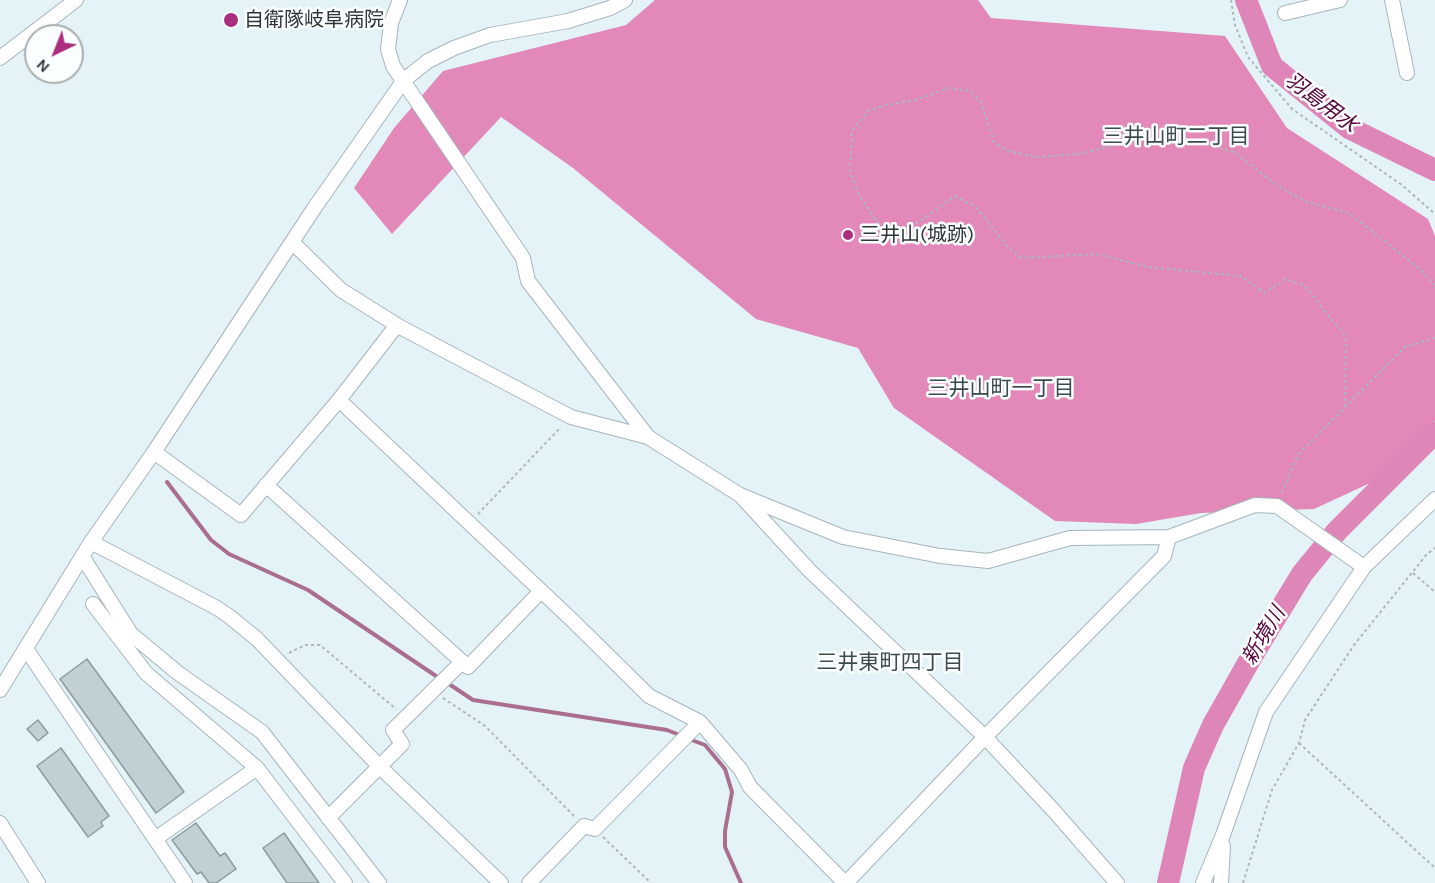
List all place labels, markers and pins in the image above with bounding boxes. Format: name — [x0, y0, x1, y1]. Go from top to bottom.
place label: 自衛隊岐阜病院 — [244, 8, 384, 32]
marker: 自衛隊岐阜病院 — [222, 11, 240, 29]
place label: 三井山(城跡) — [860, 223, 974, 247]
marker: 三井山(城跡) — [841, 228, 855, 242]

